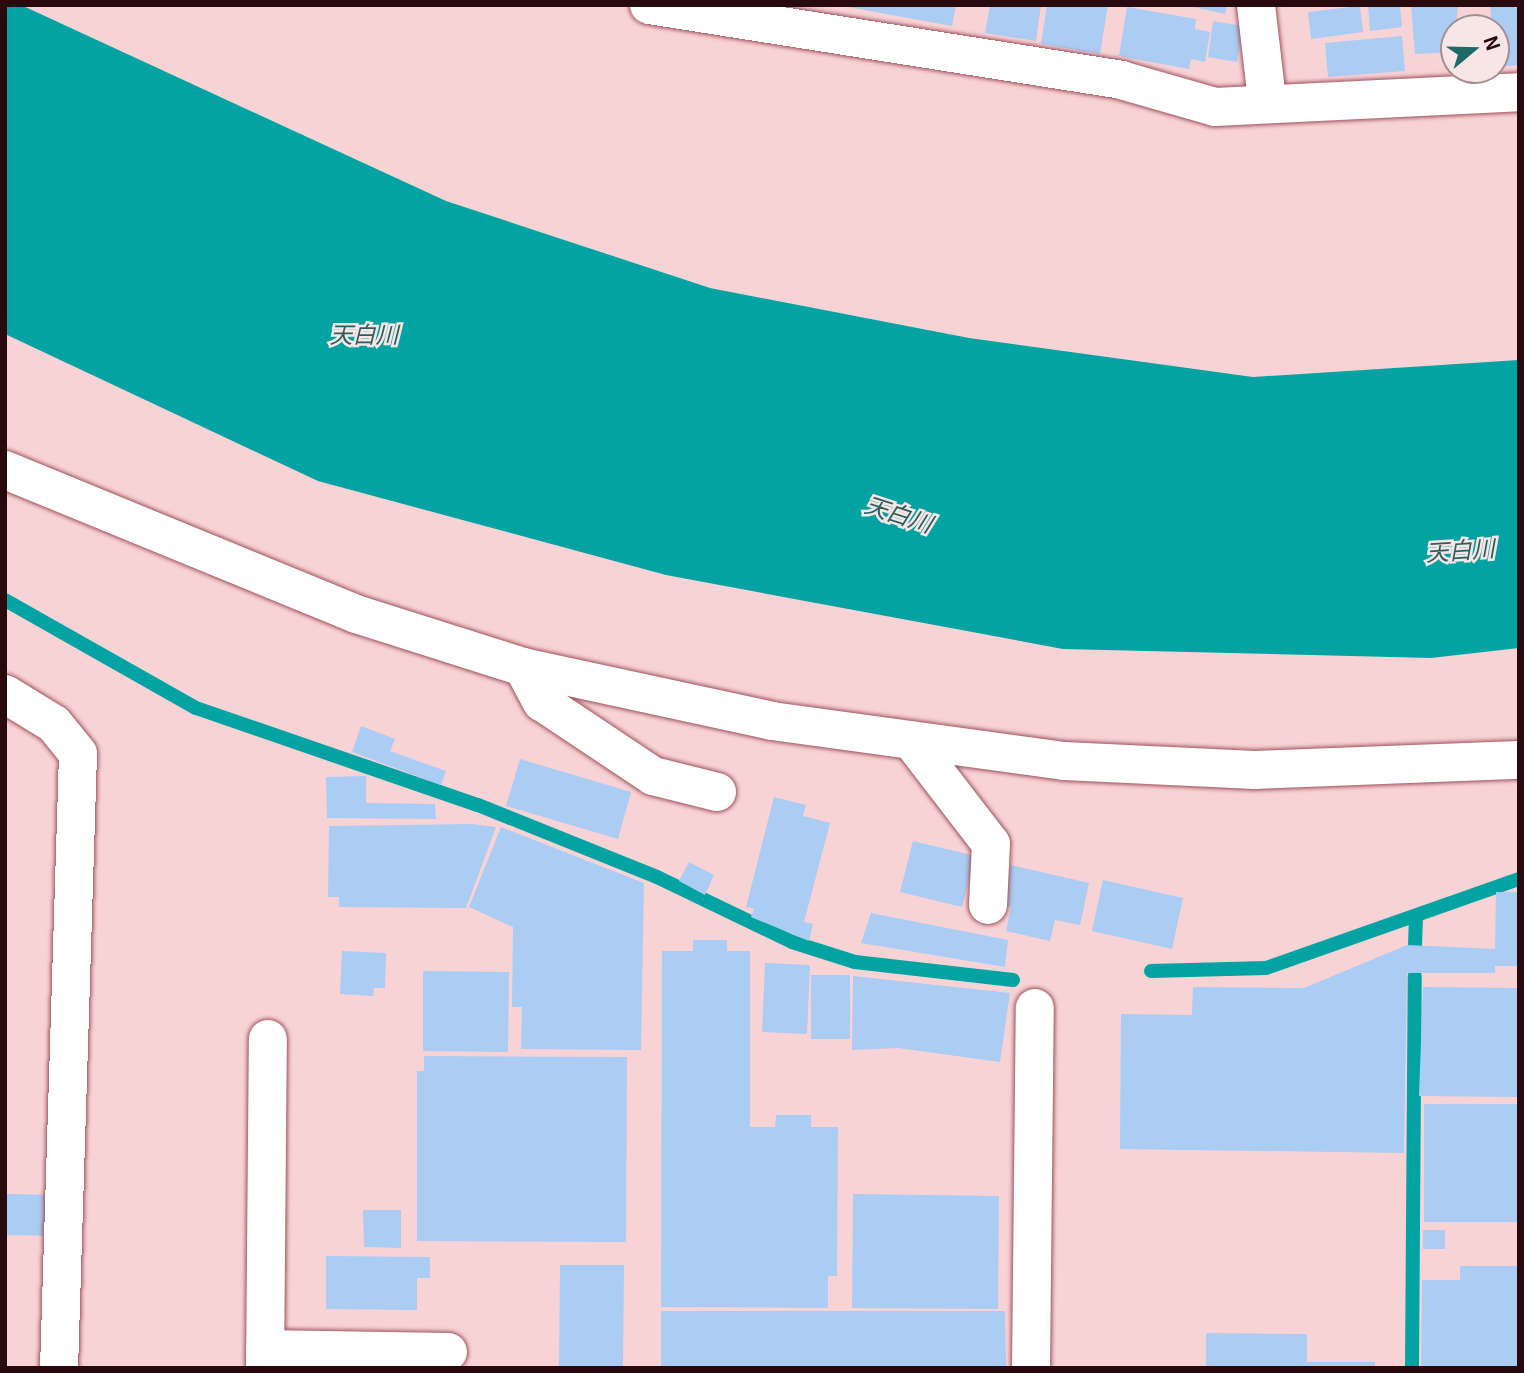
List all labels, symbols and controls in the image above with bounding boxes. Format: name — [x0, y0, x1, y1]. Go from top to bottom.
north arrow — [1440, 14, 1510, 84]
text: N — [1478, 32, 1509, 54]
water label: 天白川 — [330, 319, 398, 347]
water label: 天白川 — [862, 489, 936, 537]
water label: 天白川 — [1425, 533, 1495, 565]

